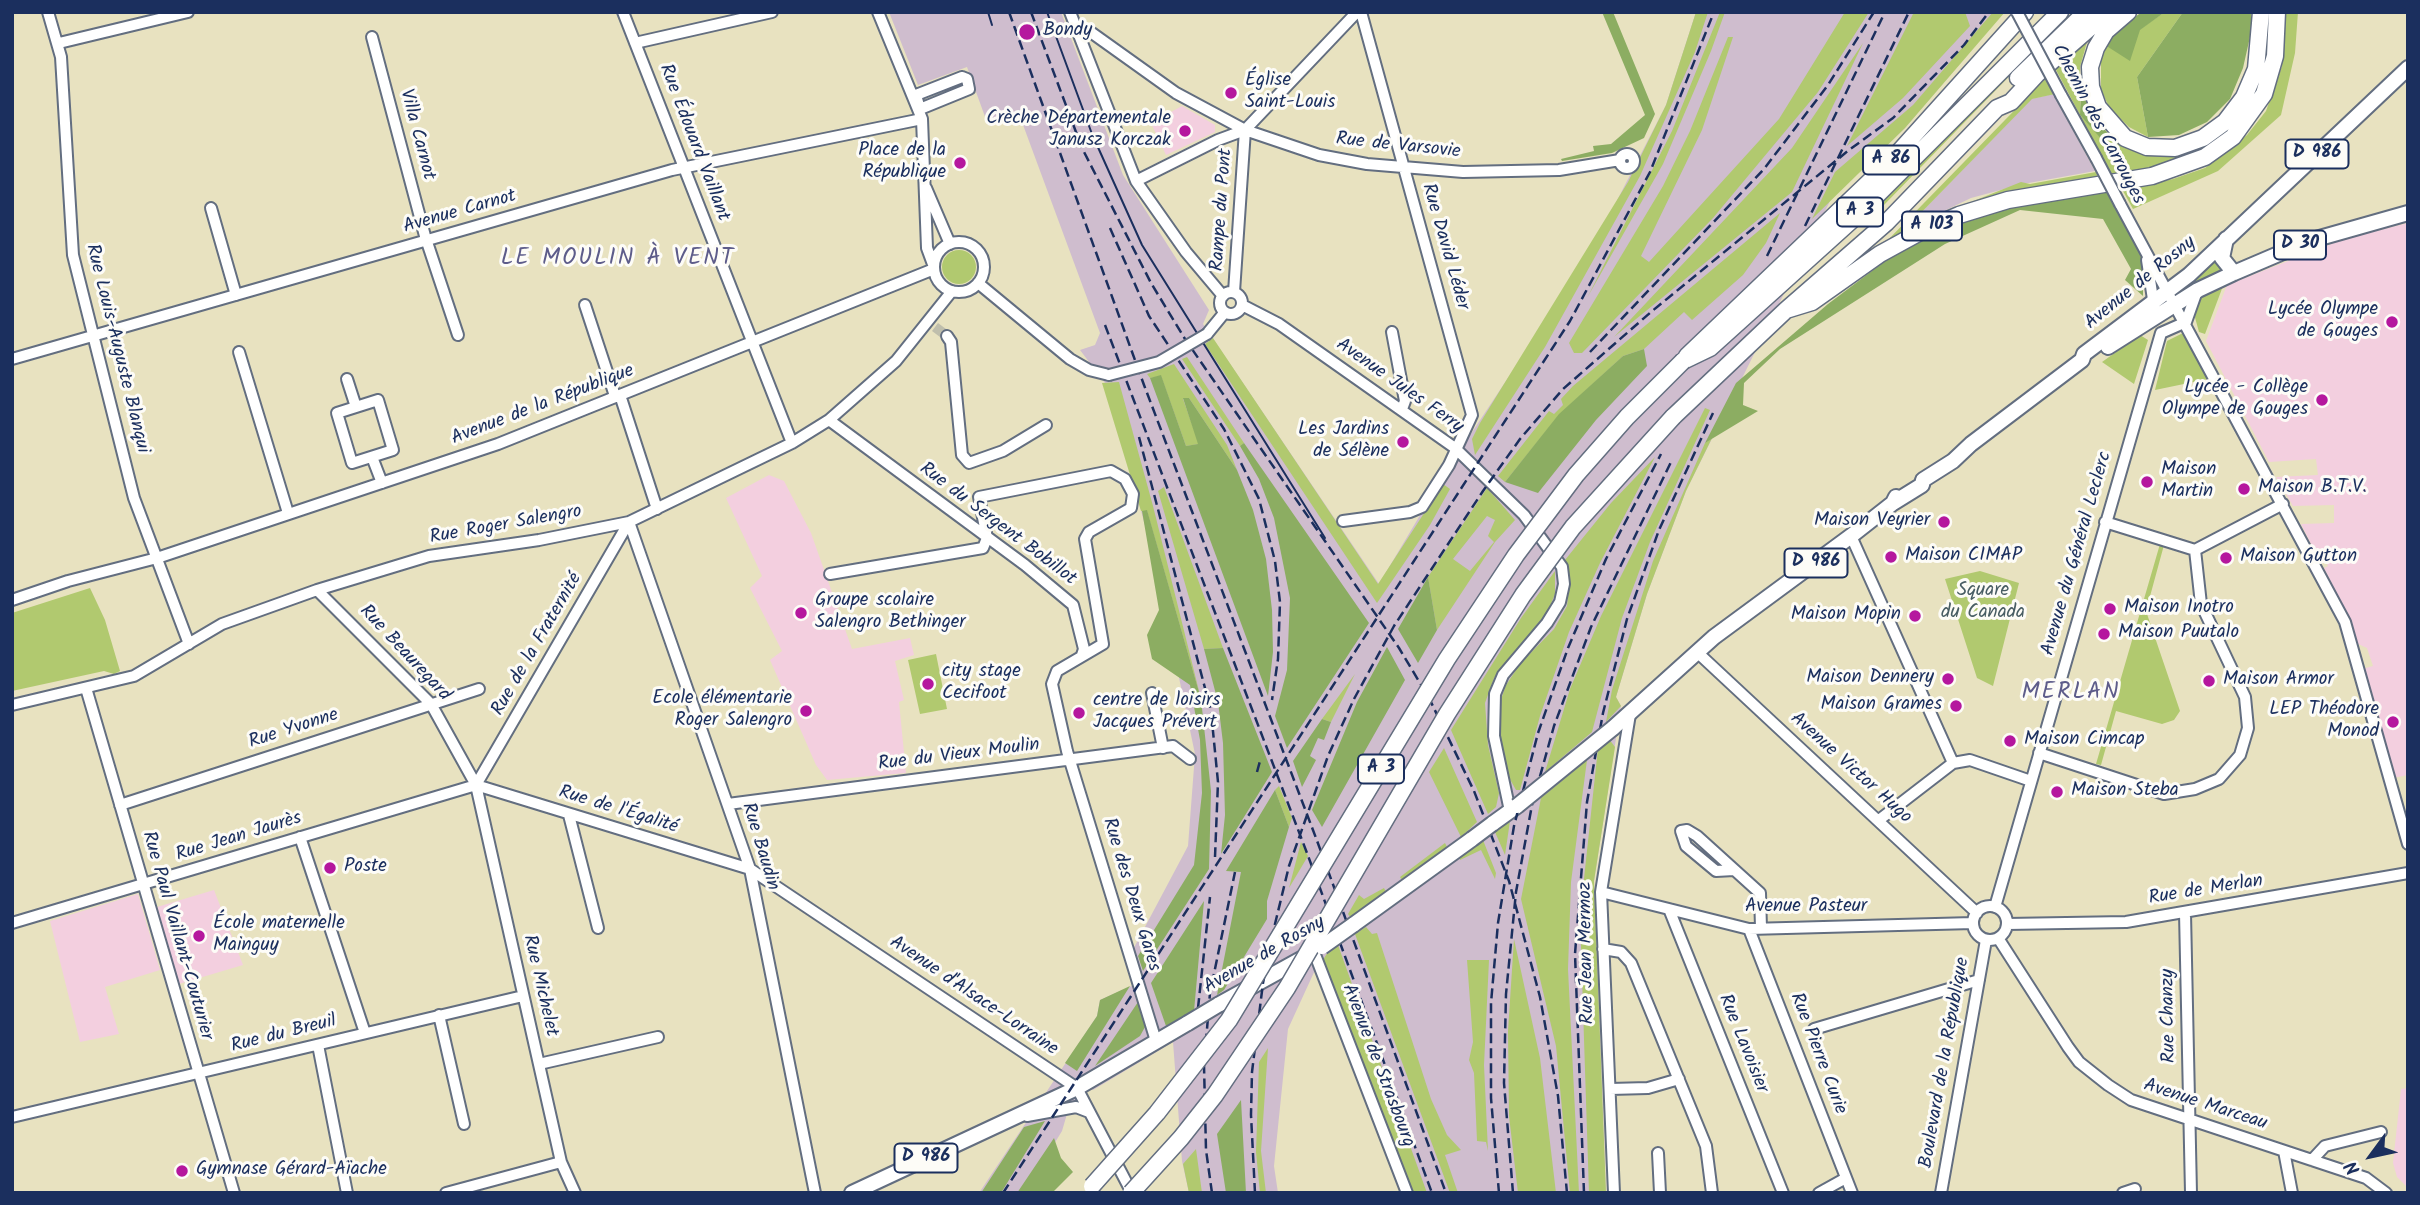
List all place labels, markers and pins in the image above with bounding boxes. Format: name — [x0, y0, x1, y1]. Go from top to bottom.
place label: Bondy — [1043, 21, 1092, 43]
marker: Bondy — [1017, 22, 1037, 42]
place label: Église Saint-Louis — [1245, 71, 1335, 115]
marker: Église Saint-Louis — [1223, 85, 1239, 101]
place label: Crèche Départementale Janusz Korczak — [986, 109, 1171, 153]
marker: Crèche Départementale Janusz Korczak — [1177, 123, 1193, 139]
place label: Place de la République — [858, 141, 946, 185]
marker: Place de la République — [952, 155, 968, 171]
place label: Lycée Olympe de Gouges — [2268, 300, 2378, 344]
marker: Lycée Olympe de Gouges — [2384, 314, 2400, 330]
place label: Lycée - Collège Olympe de Gouges — [2162, 378, 2308, 422]
marker: Lycée - Collège Olympe de Gouges — [2314, 392, 2330, 408]
place label: Les Jardins de Sélène — [1298, 420, 1389, 464]
marker: Les Jardins de Sélène — [1395, 434, 1411, 450]
place label: Maison Martin — [2161, 460, 2216, 504]
marker: Maison Martin — [2139, 474, 2155, 490]
place label: Maison B.T.V. — [2258, 478, 2367, 500]
marker: Maison B.T.V. — [2236, 481, 2252, 497]
place label: Maison Veyrier — [1814, 511, 1930, 533]
marker: Maison Veyrier — [1936, 514, 1952, 530]
place label: Maison CIMAP — [1905, 546, 2022, 568]
place label: Maison Gutton — [2240, 547, 2357, 569]
marker: Maison CIMAP — [1883, 549, 1899, 565]
marker: Maison Gutton — [2218, 550, 2234, 566]
place label: Groupe scolaire Salengro Bethinger — [815, 591, 966, 635]
place label: Maison Inotro — [2124, 598, 2234, 620]
marker: Maison Inotro — [2102, 601, 2118, 617]
marker: Groupe scolaire Salengro Bethinger — [793, 605, 809, 621]
place label: Maison Mopin — [1791, 605, 1901, 627]
marker: Maison Mopin — [1907, 608, 1923, 624]
place label: Maison Puutalo — [2118, 623, 2239, 645]
marker: Maison Puutalo — [2096, 626, 2112, 642]
place label: city stage Cecifoot — [942, 662, 1021, 706]
place label: Maison Dennery — [1806, 668, 1934, 690]
place label: Maison Armor — [2223, 670, 2334, 692]
marker: Maison Dennery — [1940, 671, 1956, 687]
marker: Maison Armor — [2201, 673, 2217, 689]
marker: city stage Cecifoot — [920, 676, 936, 692]
place label: Ecole élémentarie Roger Salengro — [652, 689, 792, 733]
place label: centre de loisirs Jacques Prévert — [1093, 691, 1220, 735]
place label: Maison Grames — [1821, 695, 1942, 717]
marker: Maison Grames — [1948, 698, 1964, 714]
place label: LEP Théodore Monod — [2269, 700, 2379, 744]
marker: Ecole élémentarie Roger Salengro — [798, 703, 814, 719]
marker: centre de loisirs Jacques Prévert — [1071, 705, 1087, 721]
marker: LEP Théodore Monod — [2385, 714, 2401, 730]
place label: Maison Cimcap — [2024, 730, 2144, 752]
marker: Maison Cimcap — [2002, 733, 2018, 749]
place label: Maison Steba — [2071, 781, 2179, 803]
marker: Maison Steba — [2049, 784, 2065, 800]
place label: Poste — [344, 857, 387, 879]
marker: Poste — [322, 860, 338, 876]
place label: École maternelle Mainguy — [213, 914, 345, 958]
marker: École maternelle Mainguy — [191, 928, 207, 944]
place label: Gymnase Gérard-Aïache — [196, 1160, 387, 1182]
marker: Gymnase Gérard-Aïache — [174, 1163, 190, 1179]

